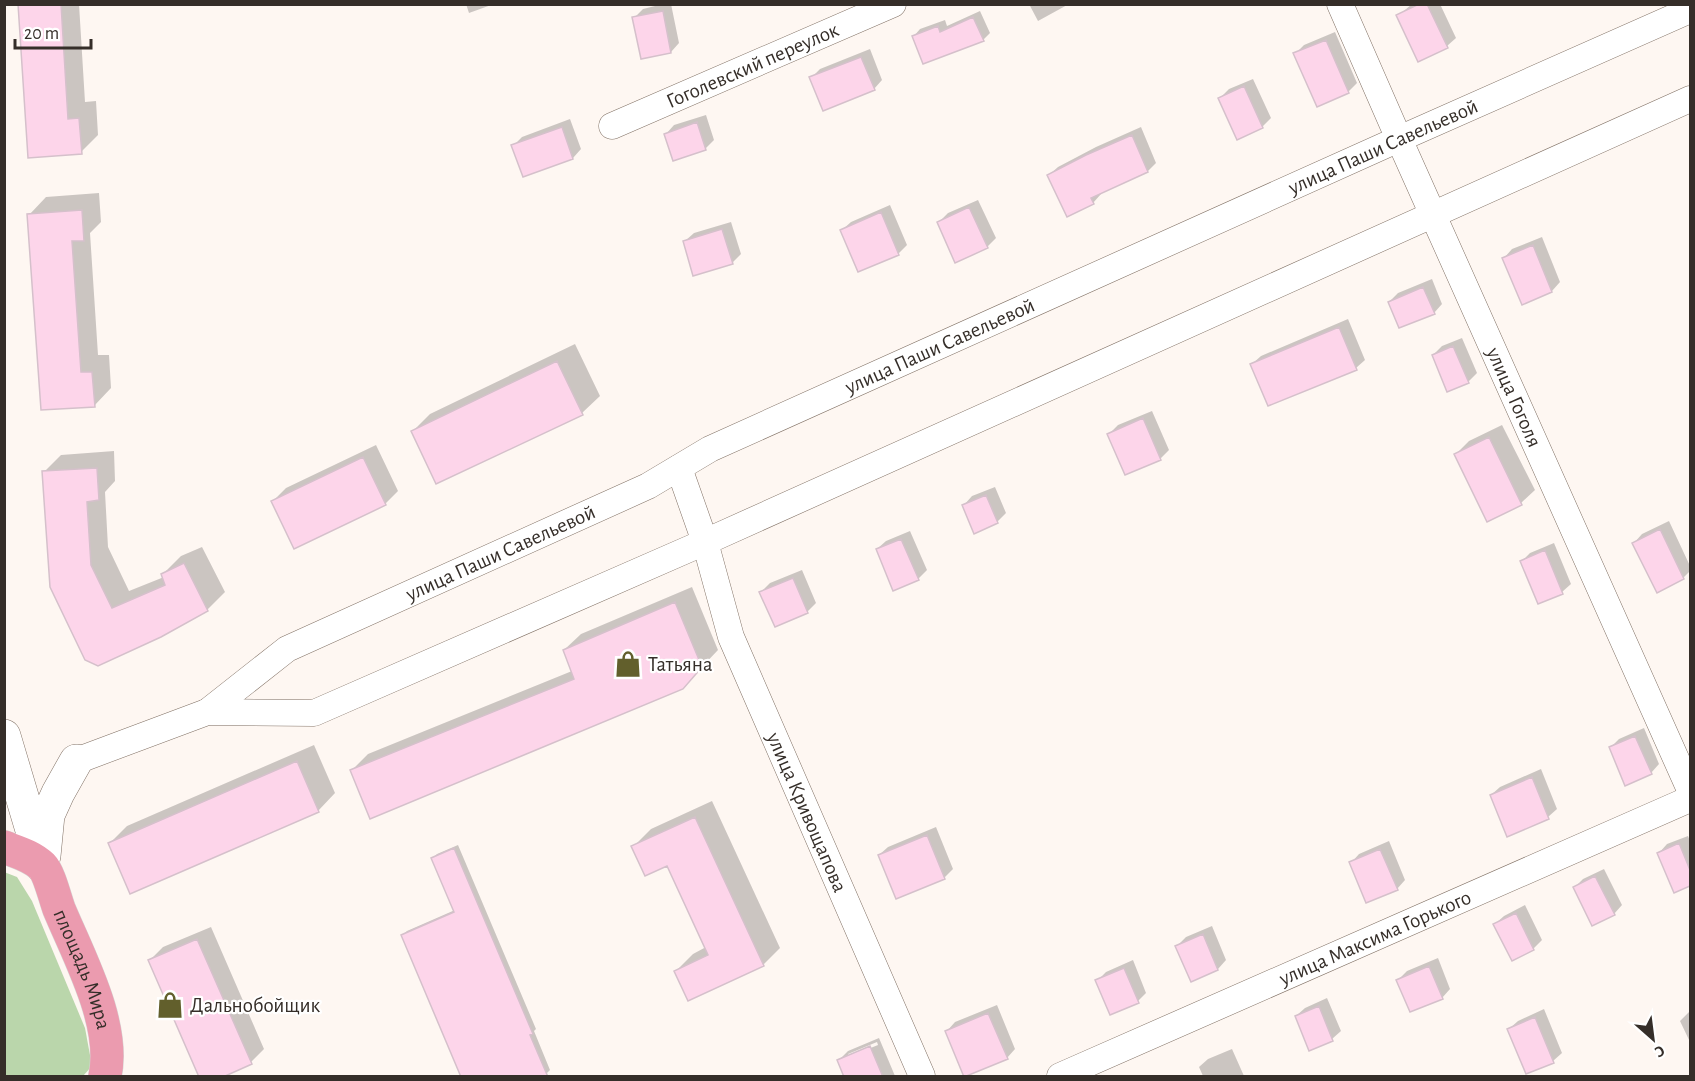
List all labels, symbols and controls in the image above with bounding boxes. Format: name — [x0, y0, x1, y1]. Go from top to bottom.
scale bar — [15, 12, 92, 50]
street label: Гоголевский переулок — [663, 19, 842, 112]
text: 20 m — [24, 25, 59, 43]
street label: улица Паши Савельевой — [1284, 95, 1481, 199]
street label: улица Паши Савельевой — [841, 294, 1038, 398]
street label: улица Гоголя — [1482, 343, 1545, 450]
street label: улица Паши Савельевой — [402, 501, 599, 605]
shop icon: Татьяна — [613, 649, 643, 679]
place label: Татьяна — [648, 654, 713, 675]
street label: улица Кривощапова — [762, 729, 851, 896]
street label: улица Максима Горького — [1275, 887, 1474, 990]
street label: площадь Мира — [49, 906, 114, 1032]
shop icon: Дальнобойщик — [155, 990, 185, 1020]
place label: Дальнобойщик — [190, 995, 320, 1016]
north arrow — [1623, 1009, 1683, 1069]
text: С — [1652, 1042, 1667, 1061]

